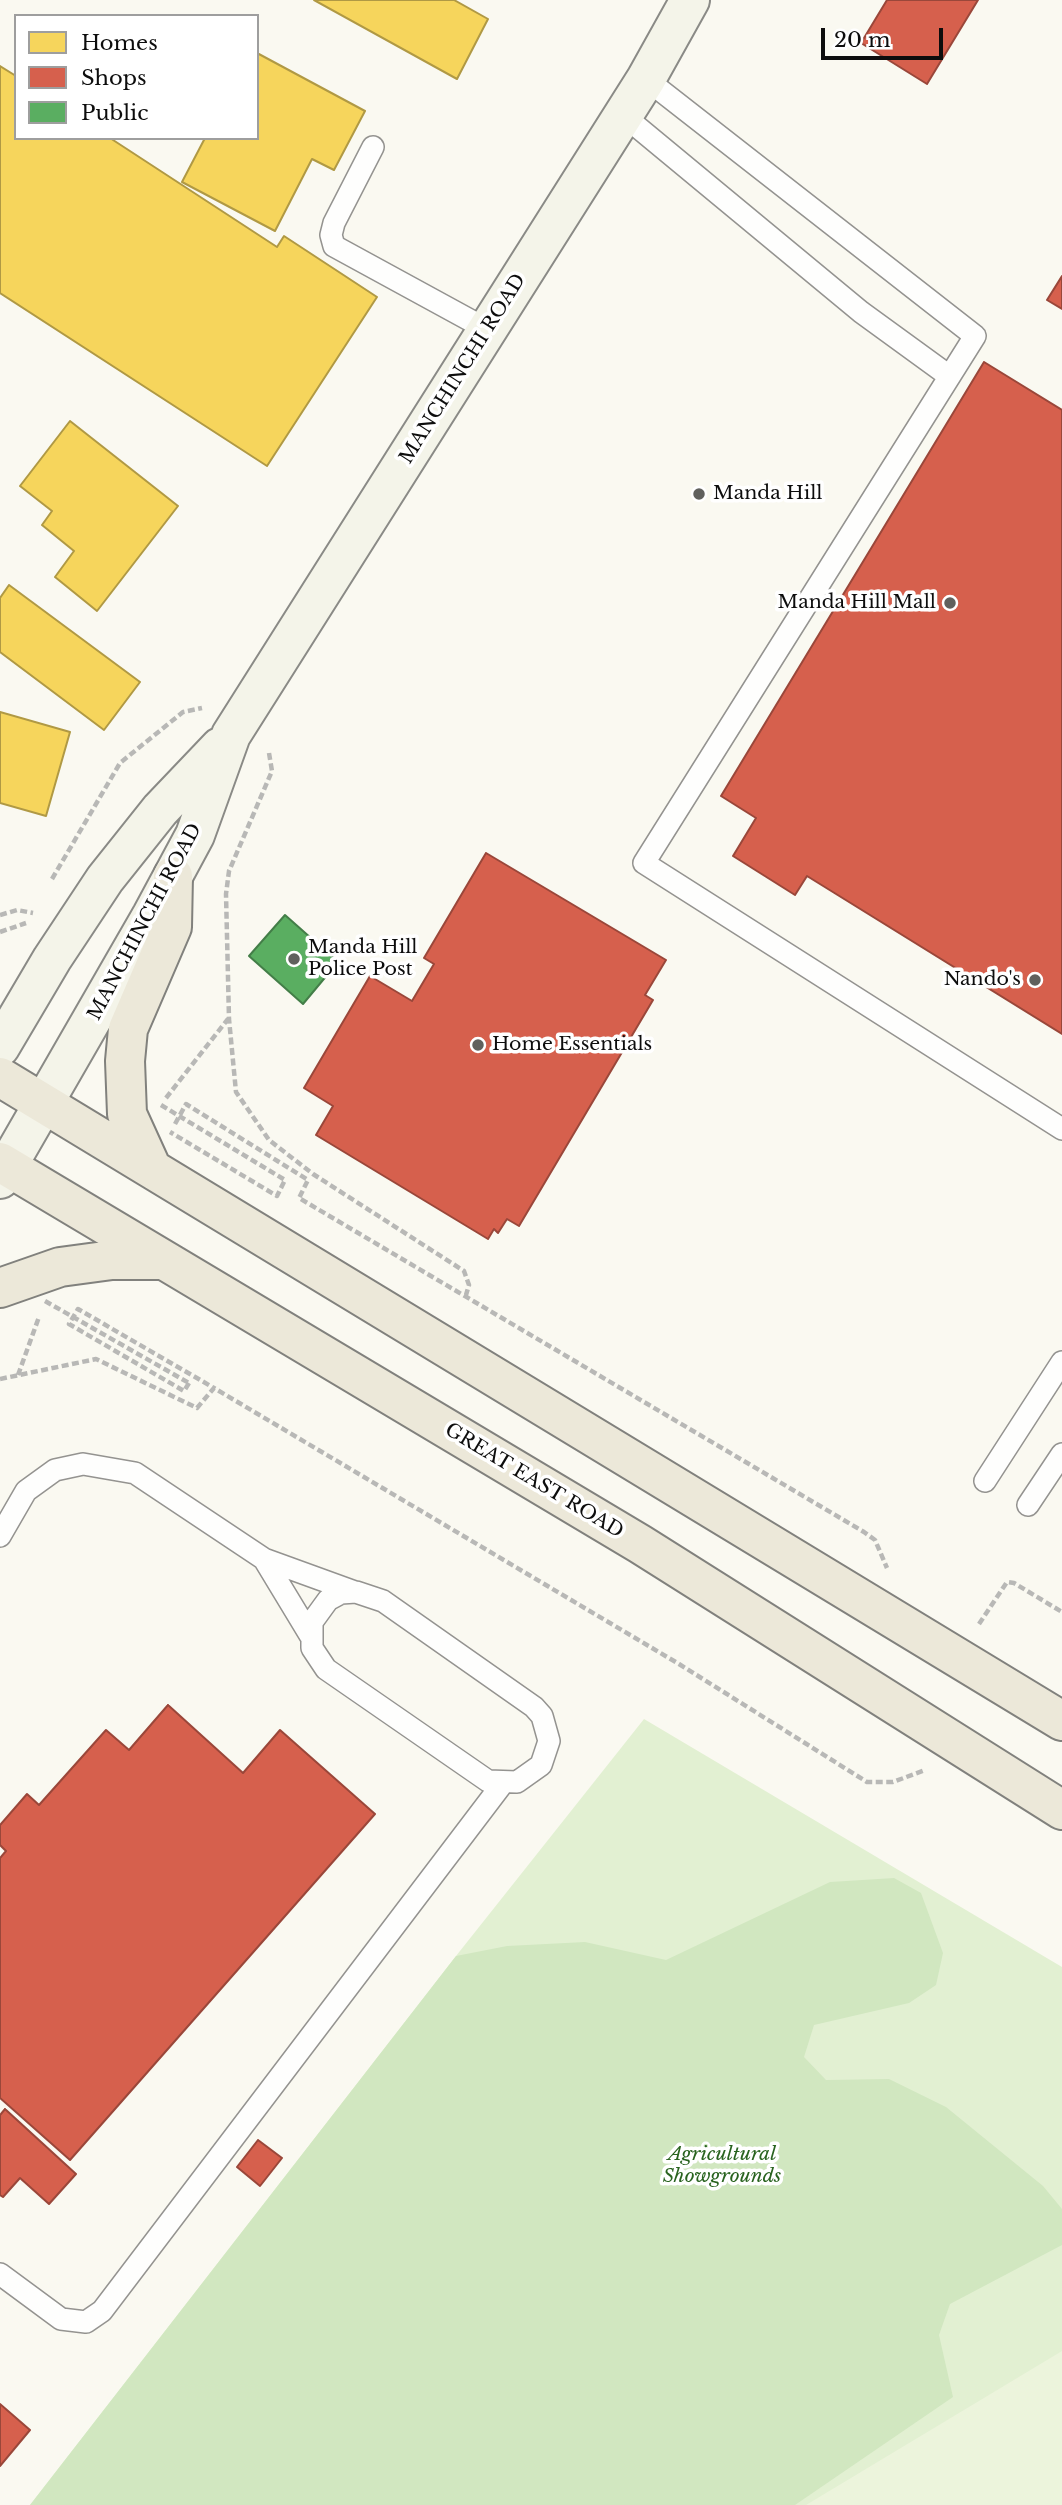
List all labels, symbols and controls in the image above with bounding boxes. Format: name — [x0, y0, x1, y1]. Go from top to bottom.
legend — [14, 14, 259, 140]
scale bar — [824, 14, 946, 58]
text: 20 m — [834, 27, 891, 53]
text: Homes — [81, 30, 158, 56]
text: Shops — [81, 65, 147, 91]
text: Public — [81, 100, 148, 126]
street label: MANCHINCHI ROAD — [395, 270, 531, 468]
place label: Manda Hill — [713, 483, 823, 505]
marker: Manda Hill — [691, 486, 707, 502]
place label: Manda Hill Mall — [777, 592, 936, 614]
marker: Manda Hill Mall — [942, 595, 958, 611]
street label: MANCHINCHI ROAD — [83, 820, 207, 1024]
place label: Manda Hill Police Post — [308, 937, 418, 981]
marker: Manda Hill Police Post — [286, 951, 302, 967]
place label: Nando's — [944, 969, 1021, 991]
marker: Nando's — [1027, 972, 1043, 988]
place label: Home Essentials — [492, 1034, 652, 1056]
marker: Home Essentials — [470, 1037, 486, 1053]
street label: GREAT EAST ROAD — [441, 1419, 627, 1543]
park label: Agricultural Showgrounds — [663, 2144, 781, 2188]

